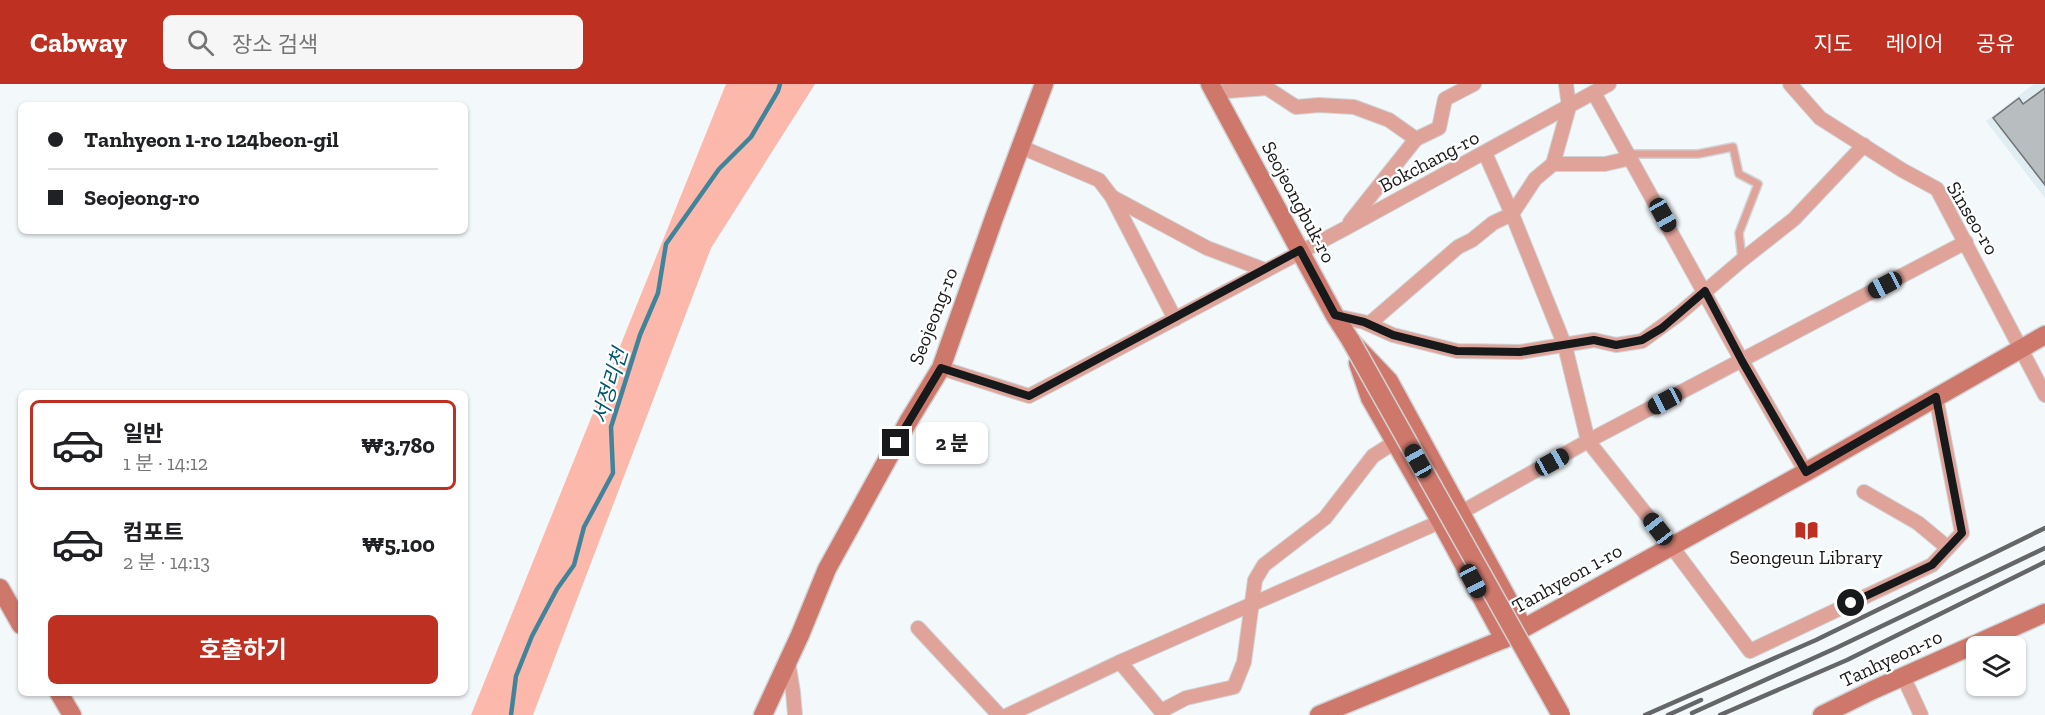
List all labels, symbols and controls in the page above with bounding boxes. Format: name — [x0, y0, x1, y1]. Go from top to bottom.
search box — [163, 15, 583, 69]
text: Cabway — [30, 26, 127, 59]
icon: search — [184, 26, 217, 59]
text: 장소 검색 — [232, 31, 318, 58]
text: 지도 — [1814, 31, 1852, 56]
text: 레이어 — [1885, 31, 1943, 56]
text: 공유 — [1976, 31, 2015, 56]
street label: Bokchang-ro — [1375, 125, 1483, 197]
text: Tanhyeon 1-ro 124beon-gil — [84, 126, 339, 153]
street label: Seojeongbuk-ro — [1257, 137, 1341, 267]
street label: Sinseo-ro — [1942, 177, 2004, 259]
text: Seojeong-ro — [84, 184, 200, 211]
car — [1646, 195, 1680, 235]
street label: Seojeong-ro — [903, 264, 963, 368]
car — [1865, 269, 1905, 301]
water label: 서정리천 — [586, 343, 634, 426]
car — [1645, 385, 1685, 417]
icon: car — [51, 418, 105, 472]
text: 일반 — [123, 420, 163, 447]
callout: 2 분 — [917, 422, 989, 464]
route end — [882, 429, 909, 456]
text: 2 분 — [936, 431, 968, 455]
text: ₩3,780 — [361, 432, 435, 459]
car — [1401, 441, 1435, 481]
car — [1532, 445, 1572, 479]
text: 1 분 · 14:12 — [123, 451, 208, 475]
car — [1640, 509, 1676, 549]
icon: car — [51, 517, 105, 571]
library icon: Seongeun Library — [1793, 517, 1819, 543]
text: 컴포트 — [123, 519, 184, 546]
text: ₩5,100 — [362, 531, 435, 558]
street label: Tanhyeon 1-ro — [1508, 538, 1626, 618]
place label: Seongeun Library — [1729, 545, 1883, 569]
text: 2 분 · 14:13 — [123, 550, 210, 574]
car — [1457, 561, 1489, 601]
route start — [1837, 589, 1864, 616]
button: 호출하기 — [48, 615, 438, 684]
street label: Tanhyeon-ro — [1836, 624, 1946, 692]
map controls — [1966, 636, 2026, 696]
button: layers — [1966, 636, 2026, 696]

